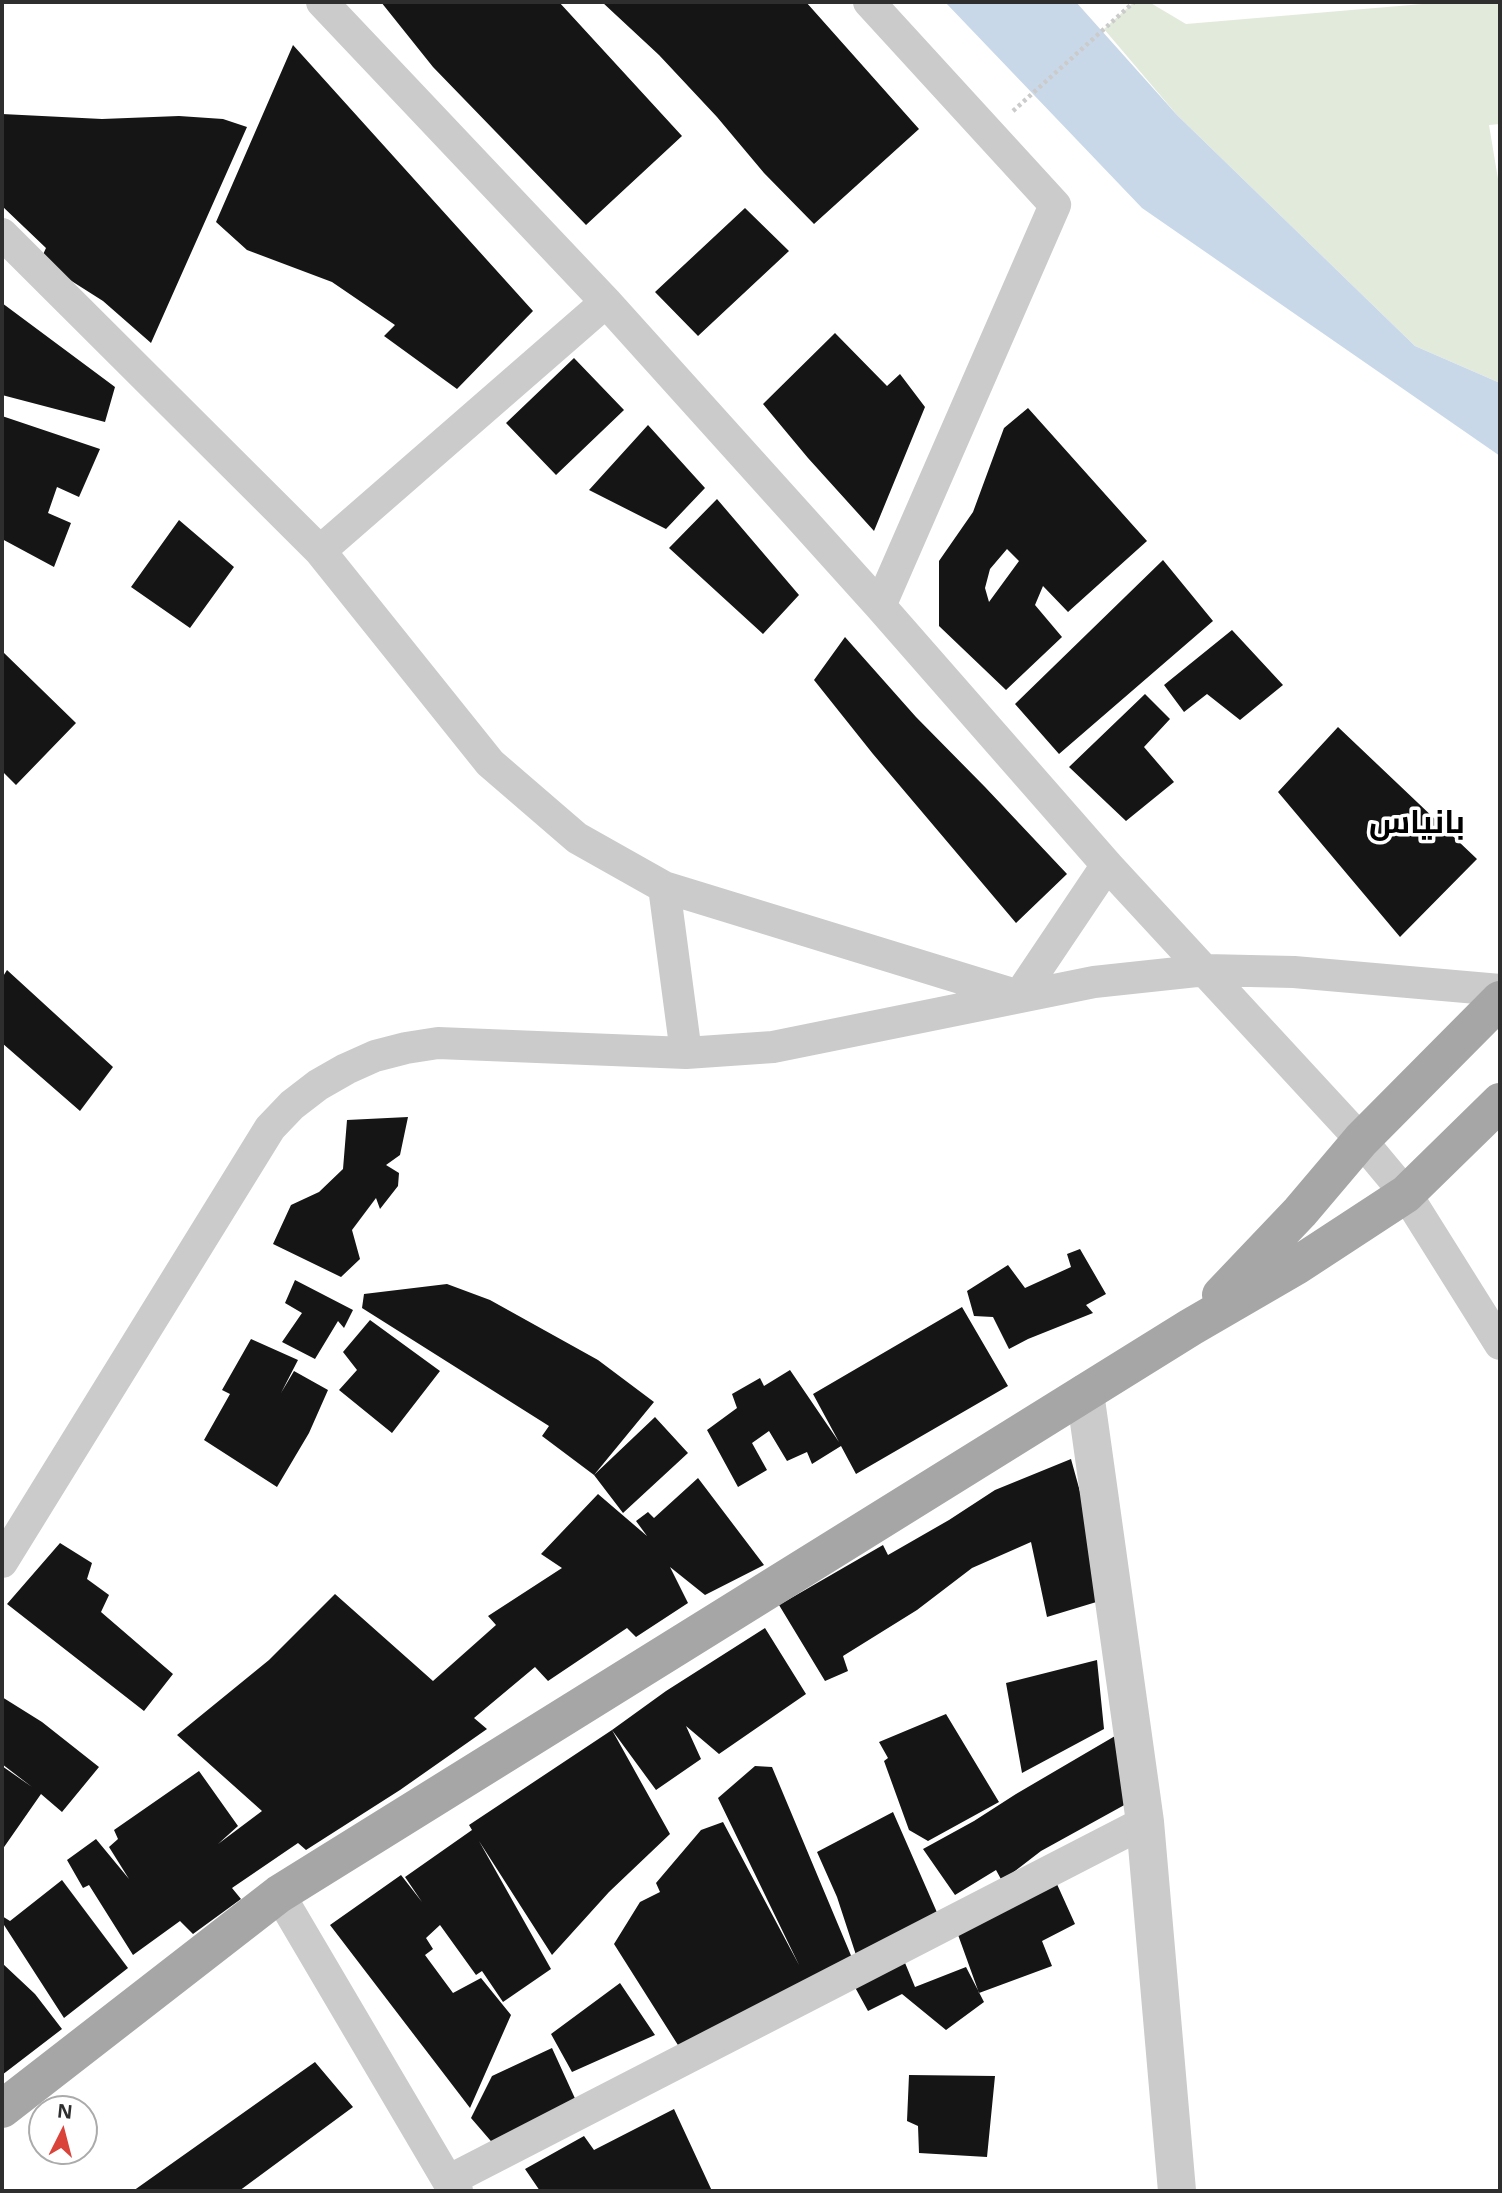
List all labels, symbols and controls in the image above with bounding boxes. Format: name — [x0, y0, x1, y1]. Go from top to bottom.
district label: بانياس — [1369, 805, 1465, 843]
north arrow — [28, 2095, 98, 2165]
text: N — [56, 2097, 74, 2125]

